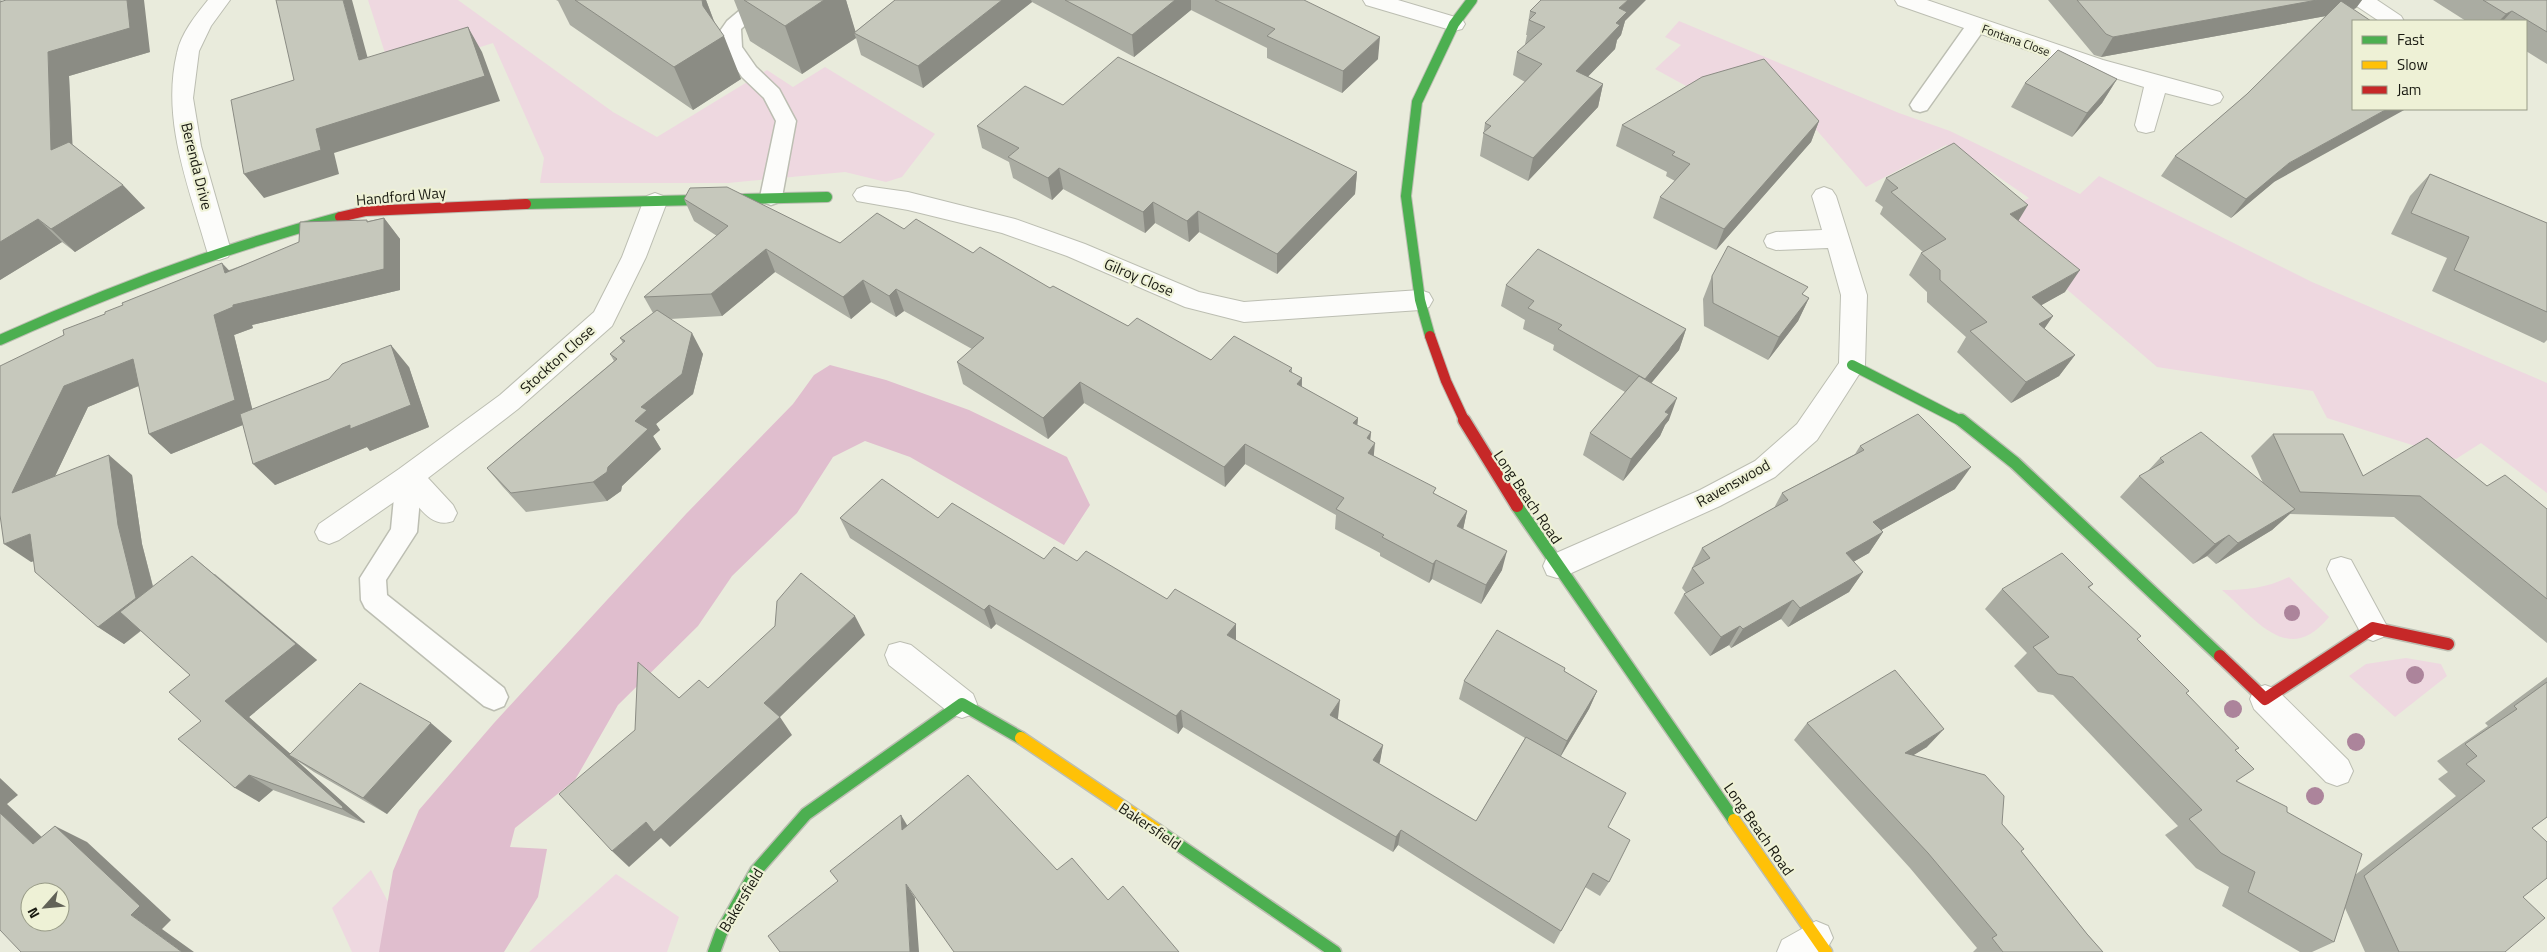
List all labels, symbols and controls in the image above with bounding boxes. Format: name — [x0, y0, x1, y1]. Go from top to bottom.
street label: Fontana Close — [1979, 19, 2053, 61]
legend — [2352, 20, 2527, 110]
text: Fast — [2397, 28, 2425, 51]
text: Slow — [2397, 53, 2428, 76]
text: Jam — [2397, 78, 2421, 101]
street label: Berenda Drive — [175, 120, 219, 212]
street label: Handford Way — [355, 181, 447, 211]
street label: Gilroy Close — [1101, 252, 1177, 302]
street label: Stockton Close — [515, 319, 599, 399]
street label: Long Beach Road — [1488, 445, 1568, 549]
street label: Ravenswood — [1692, 453, 1774, 513]
street label: Long Beach Road — [1718, 778, 1800, 880]
street label: Bakersfield — [1114, 797, 1186, 855]
street label: Bakersfield — [713, 864, 769, 936]
north arrow — [20, 882, 70, 932]
text: N — [21, 904, 45, 922]

